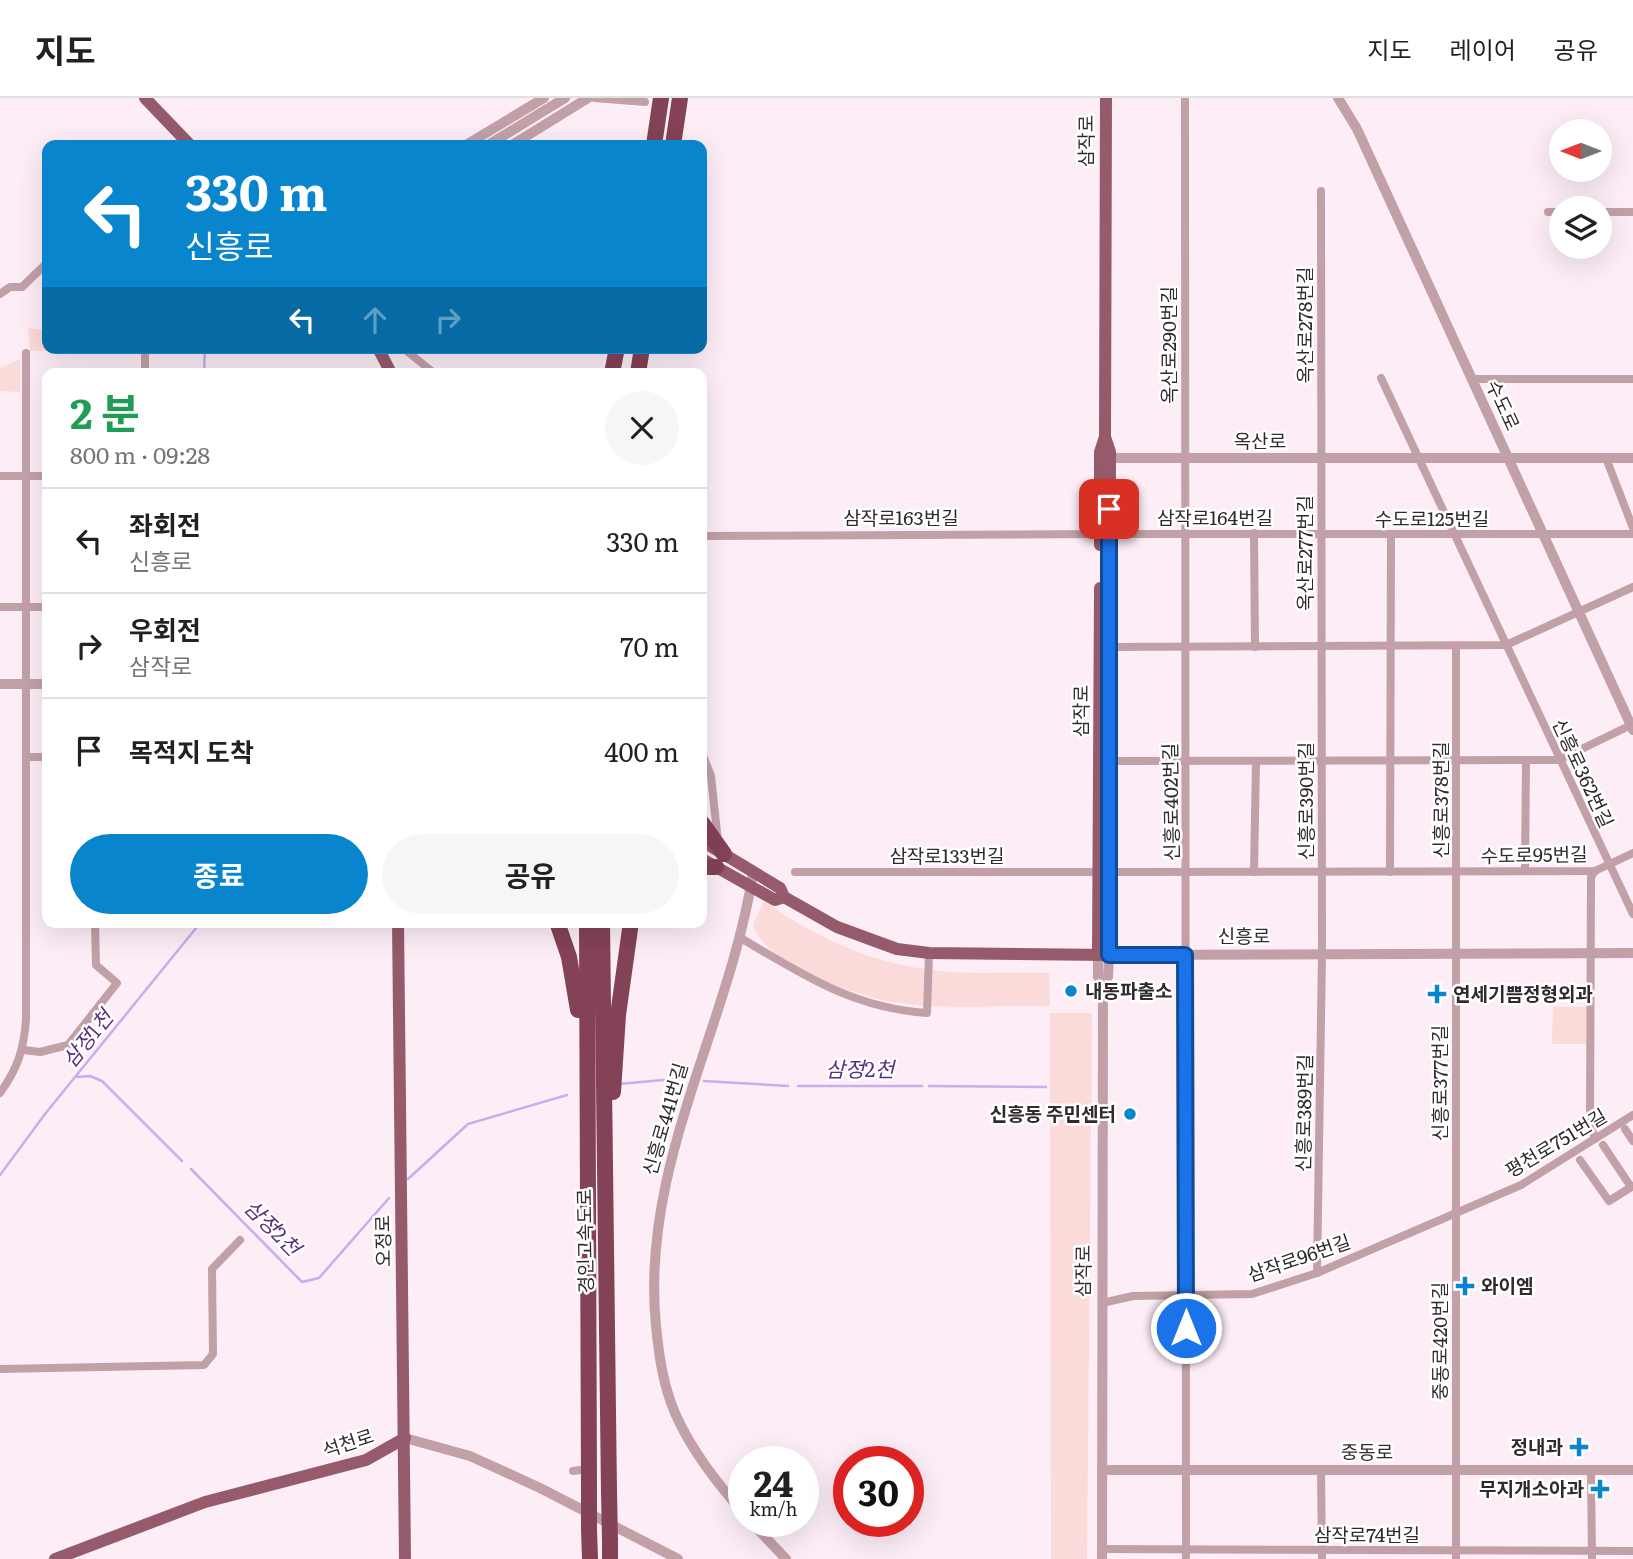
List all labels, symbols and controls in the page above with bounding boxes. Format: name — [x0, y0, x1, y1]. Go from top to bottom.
text: 지도 — [35, 24, 96, 73]
text: 지도 — [1367, 31, 1412, 66]
text: 레이어 — [1450, 31, 1516, 66]
text: 공유 — [1554, 31, 1598, 66]
street label: 삼작로 — [1071, 115, 1099, 167]
north arrow — [1549, 119, 1612, 182]
map controls — [1549, 119, 1612, 259]
text: 330 m — [185, 153, 328, 226]
icon: left — [70, 168, 161, 259]
button: layers — [1549, 196, 1612, 259]
text: 신흥로 — [185, 220, 273, 268]
street label: 옥산로278번길 — [1290, 267, 1318, 383]
street label: 옥산로290번길 — [1154, 286, 1182, 404]
icon: left — [283, 301, 321, 339]
icon: ahead — [356, 301, 394, 339]
icon: right — [429, 301, 467, 339]
street label: 수도로 — [1480, 375, 1528, 434]
text: 2 분 — [70, 380, 140, 442]
button: close — [605, 391, 679, 465]
street label: 옥산로 — [1234, 426, 1286, 454]
text: 800 m · 09:28 — [70, 437, 210, 471]
pin — [1079, 479, 1139, 539]
icon: arrive — [1090, 490, 1128, 528]
street label: 옥산로277번길 — [1290, 495, 1318, 611]
street label: 삼작로163번길 — [843, 503, 959, 531]
street label: 삼작로164번길 — [1157, 503, 1273, 531]
text: 좌회전 — [129, 504, 201, 543]
street label: 수도로125번길 — [1375, 504, 1489, 532]
text: 330 m — [606, 521, 679, 560]
icon: left — [70, 522, 108, 560]
text: 신흥로 — [129, 543, 192, 577]
text: 우회전 — [129, 609, 201, 648]
text: 70 m — [620, 626, 679, 665]
icon: right — [70, 627, 108, 665]
text: 삼작로 — [129, 648, 192, 682]
street label: 삼작로 — [1066, 685, 1094, 737]
street label: 신흥로362번길 — [1546, 713, 1621, 832]
text: 목적지 도착 — [129, 731, 254, 770]
text: 400 m — [604, 731, 679, 770]
icon: arrive — [70, 732, 108, 770]
street label: 신흥로378번길 — [1426, 741, 1454, 859]
street label: 신흥로390번길 — [1291, 742, 1319, 860]
street label: 신흥로402번길 — [1155, 743, 1185, 861]
button: 종료 — [70, 834, 368, 914]
button: 공유 — [382, 834, 679, 914]
street label: 수도로95번길 — [1480, 839, 1588, 869]
street label: 삼작로133번길 — [889, 841, 1005, 869]
street label: 신흥로 — [1218, 921, 1270, 949]
place label: 내동파출소 — [1085, 976, 1172, 1004]
place label: 연세기쁨정형외과 — [1453, 979, 1593, 1007]
marker: 내동파출소 — [1063, 983, 1079, 999]
marker: 연세기쁨정형외과 — [1427, 984, 1447, 1004]
water label: 삼정1천 — [53, 1000, 121, 1073]
street label: 신흥로377번길 — [1425, 1025, 1453, 1141]
water label: 삼정2천 — [826, 1052, 897, 1083]
street label: 신흥로389번길 — [1288, 1054, 1318, 1172]
street label: 신흥로441번길 — [635, 1059, 693, 1178]
place label: 신흥동 주민센터 — [990, 1099, 1116, 1127]
street label: 평천로751번길 — [1499, 1101, 1612, 1183]
marker: 신흥동 주민센터 — [1122, 1106, 1138, 1122]
street label: 경인고속도로 — [569, 1188, 599, 1294]
water label: 삼정2천 — [238, 1191, 311, 1263]
street label: 오정로 — [368, 1215, 396, 1267]
street label: 삼작로96번길 — [1243, 1226, 1354, 1288]
street label: 삼작로 — [1068, 1245, 1096, 1297]
place label: 와이엠 — [1481, 1271, 1533, 1299]
marker: 와이엠 — [1455, 1276, 1475, 1296]
street label: 중동로420번길 — [1425, 1282, 1453, 1400]
position arrow — [1149, 1291, 1223, 1365]
street label: 석천로 — [318, 1421, 377, 1463]
place label: 정내과 — [1511, 1432, 1564, 1460]
street label: 중동로 — [1341, 1437, 1393, 1465]
marker: 정내과 — [1569, 1437, 1589, 1457]
speed limit sign: 30 — [833, 1446, 924, 1537]
text: 24 — [754, 1456, 793, 1508]
place label: 무지개소아과 — [1479, 1474, 1585, 1502]
marker: 무지개소아과 — [1590, 1479, 1610, 1499]
text: km/h — [750, 1495, 797, 1522]
street label: 삼작로74번길 — [1314, 1520, 1420, 1548]

